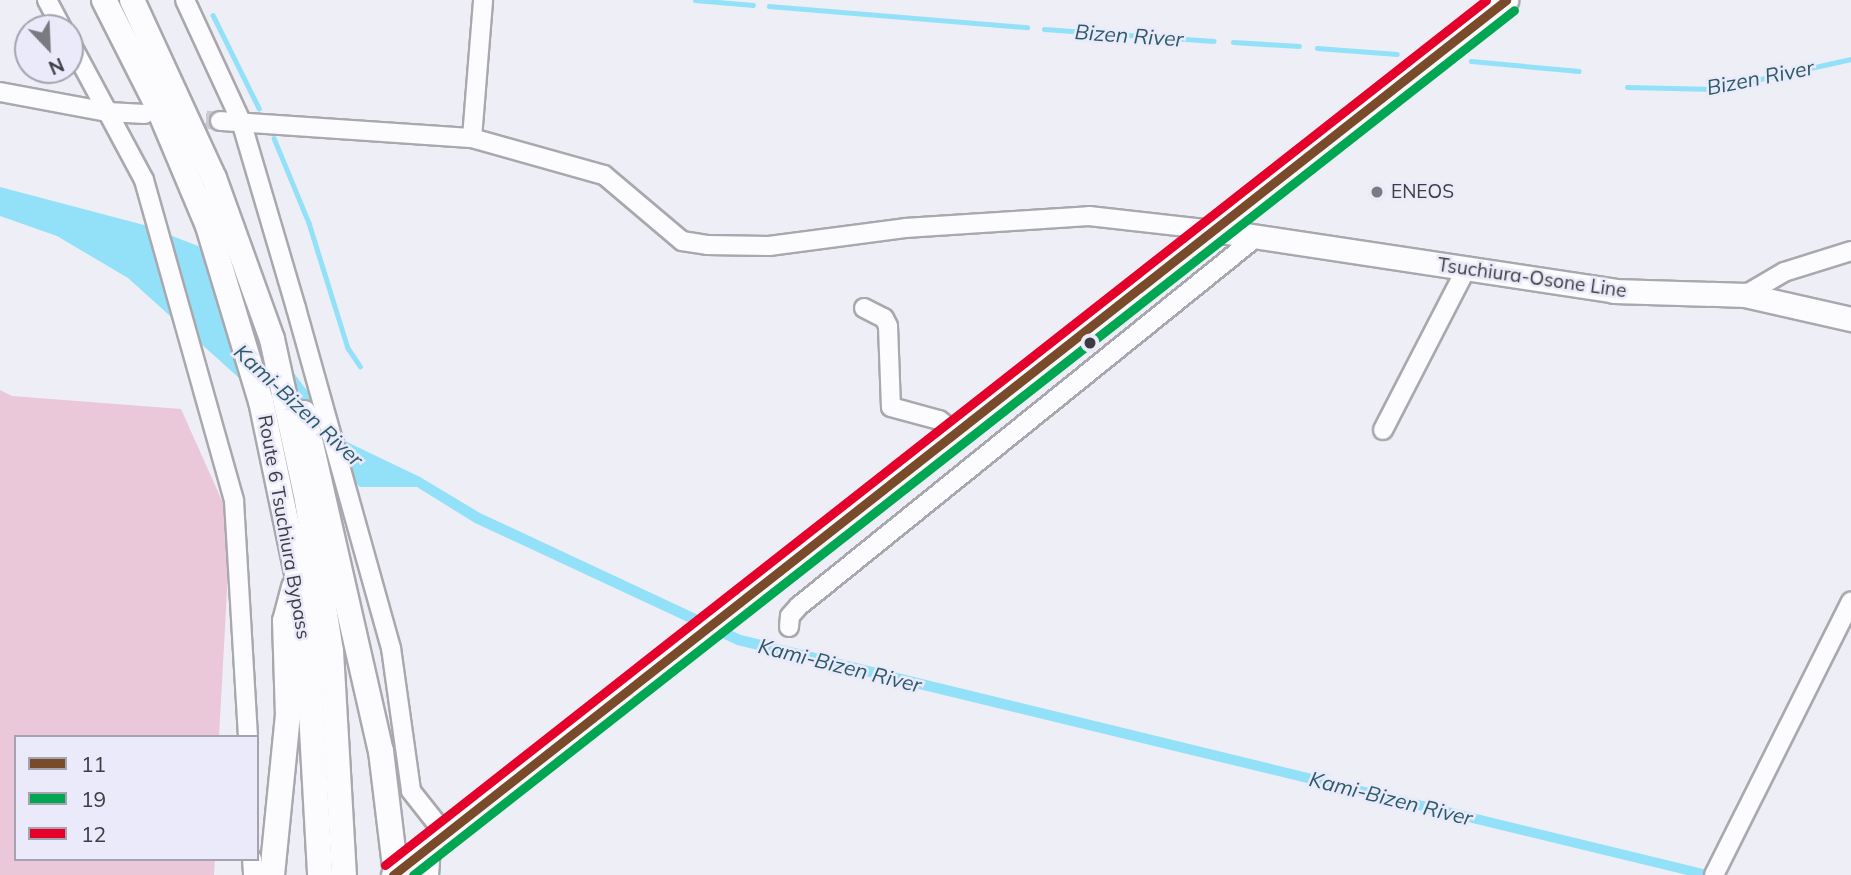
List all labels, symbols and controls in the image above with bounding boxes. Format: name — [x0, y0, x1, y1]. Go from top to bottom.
north arrow — [14, 14, 84, 84]
water label: Bizen River — [1074, 19, 1184, 51]
text: N — [45, 53, 68, 80]
water label: Bizen River — [1704, 54, 1816, 100]
place label: ENEOS — [1391, 181, 1454, 203]
marker: ENEOS — [1369, 184, 1385, 200]
street label: Tsuchiura-Osone Line — [1436, 253, 1628, 303]
unlabelled marker — [1083, 336, 1097, 350]
water label: Kami-Bizen River — [229, 339, 369, 471]
street label: Route 6 Tsuchiura Bypass — [253, 413, 315, 641]
water label: Kami-Bizen River — [756, 633, 924, 697]
legend — [14, 735, 259, 861]
text: 11 — [81, 751, 106, 777]
water label: Kami-Bizen River — [1307, 766, 1475, 830]
text: 19 — [81, 786, 106, 812]
text: 12 — [81, 821, 106, 847]

